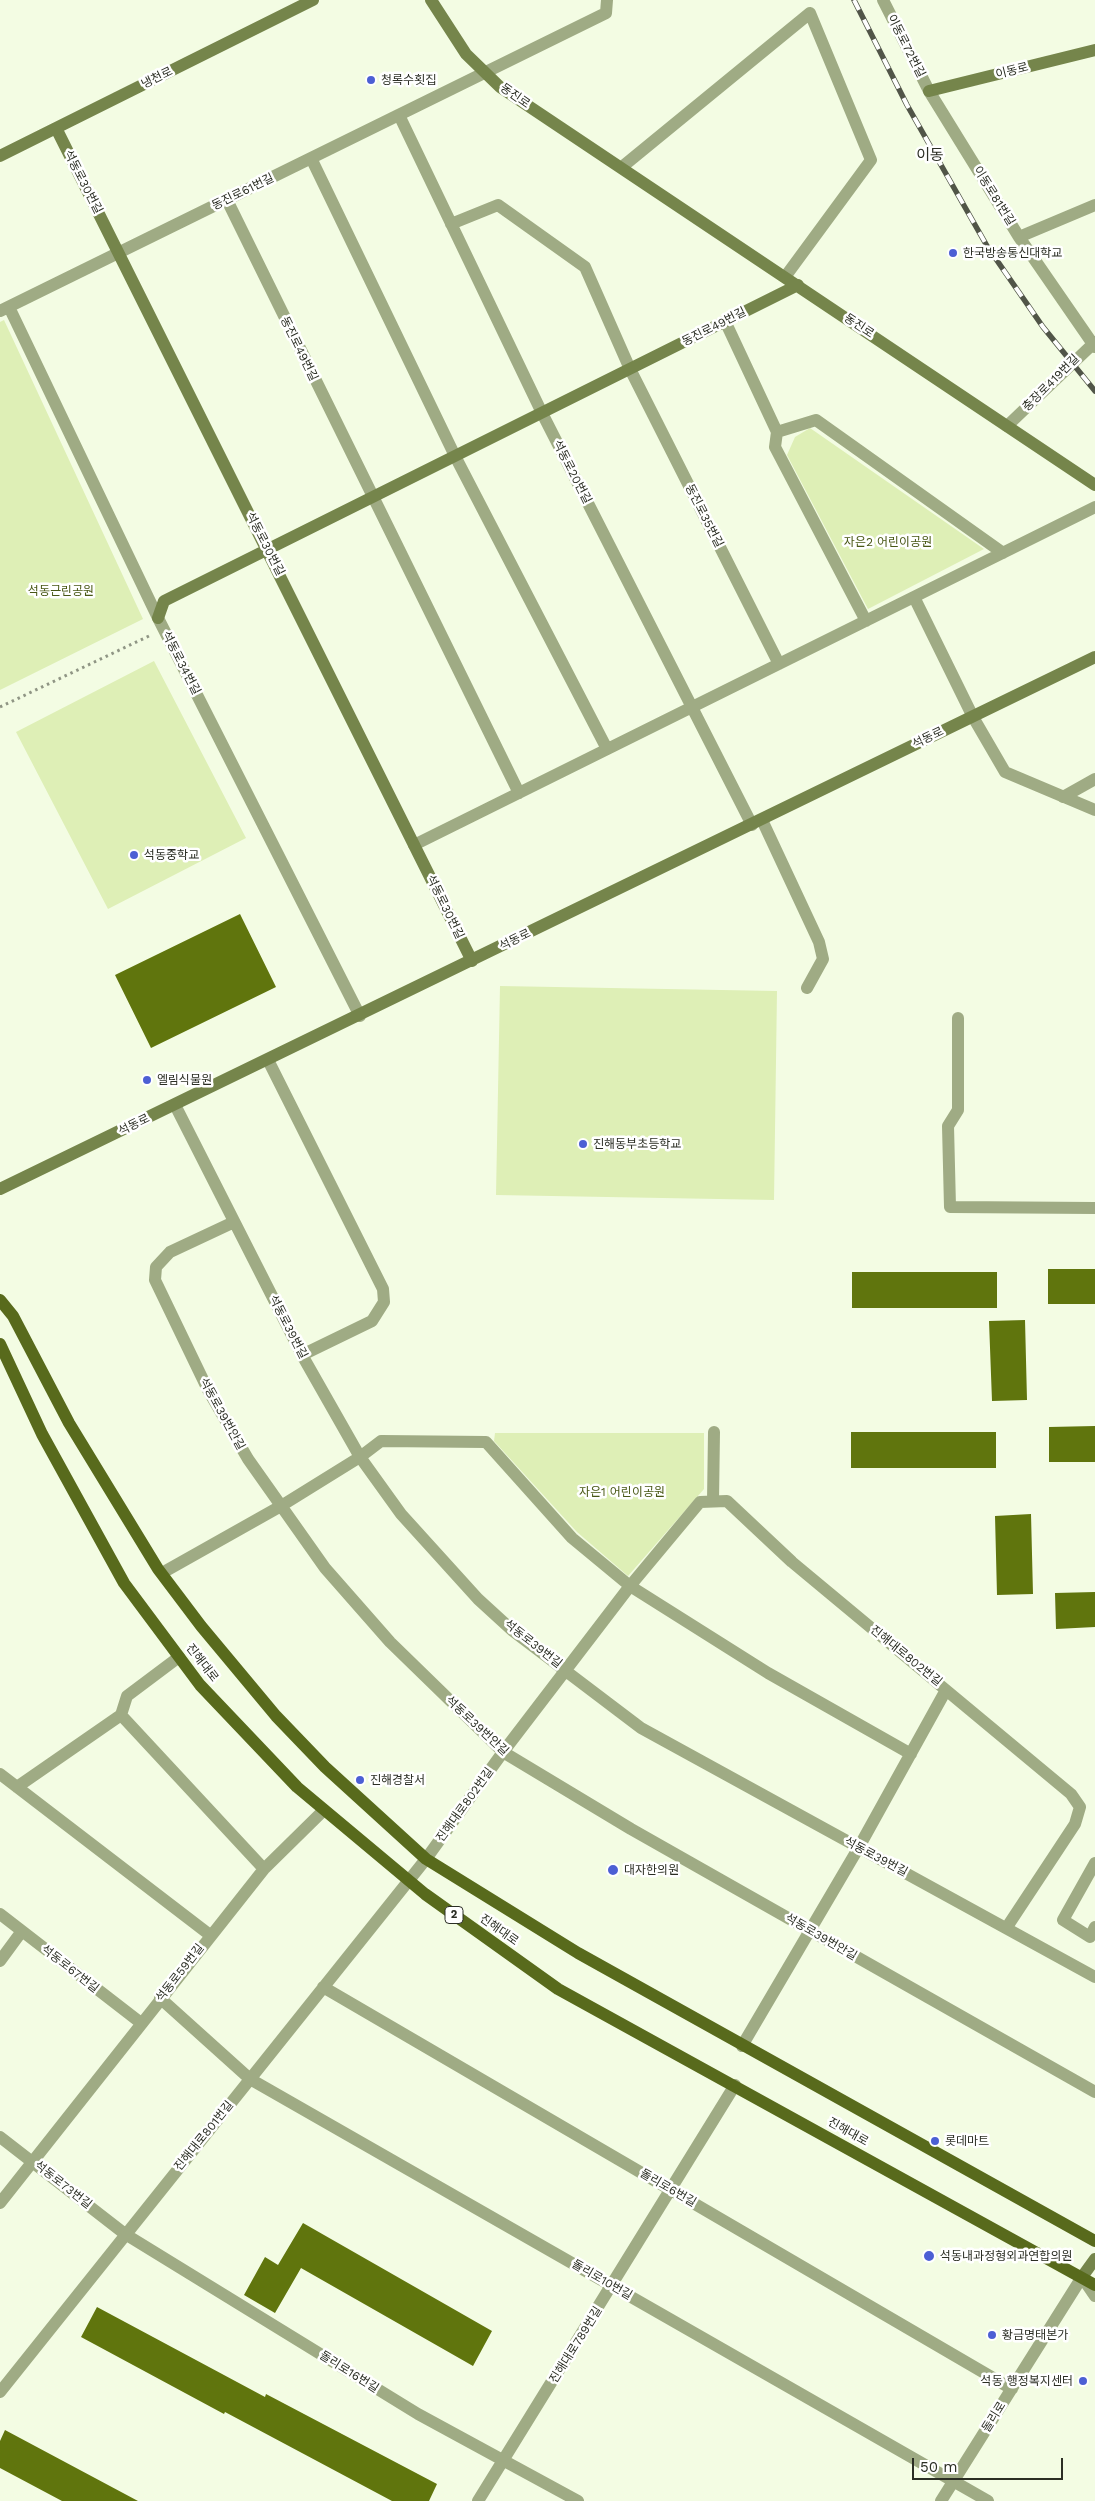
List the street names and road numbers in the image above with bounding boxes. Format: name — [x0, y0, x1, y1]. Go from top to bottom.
street label: 이동로72번길 — [884, 12, 928, 80]
street label: 이동로 — [994, 60, 1030, 82]
street label: 냉천로 — [139, 64, 175, 92]
street label: 동진로 — [497, 81, 533, 111]
street label: 석동로30번길 — [61, 148, 105, 216]
street label: 이동로81번길 — [970, 164, 1018, 228]
street label: 동진로61번길 — [210, 171, 276, 213]
street label: 동진로49번길 — [680, 305, 748, 349]
street label: 동진로 — [841, 311, 877, 341]
street label: 동진로49번길 — [277, 314, 321, 384]
street label: 충장로419번길 — [1020, 352, 1082, 414]
street label: 석동로20번길 — [550, 438, 594, 506]
street label: 동진로35번길 — [682, 482, 726, 550]
street label: 석동로30번길 — [243, 510, 287, 578]
street label: 석동로34번길 — [159, 629, 203, 697]
street label: 석동로 — [910, 724, 946, 752]
street label: 석동로30번길 — [423, 873, 467, 941]
street label: 석동로 — [497, 926, 533, 954]
street label: 석동로 — [116, 1111, 152, 1139]
street label: 석동로39번길 — [266, 1293, 310, 1361]
street label: 석동로39번안길 — [196, 1375, 248, 1453]
street label: 석동로39번길 — [501, 1617, 565, 1671]
street label: 진해대로802번길 — [867, 1623, 945, 1689]
street label: 진해대로 — [183, 1641, 221, 1685]
street label: 석동로39번안길 — [443, 1693, 511, 1759]
street label: 진해대로802번길 — [433, 1765, 497, 1845]
street label: 석동로39번길 — [842, 1834, 910, 1880]
road number: 2 — [445, 1906, 463, 1924]
street label: 진해대로 — [477, 1911, 521, 1949]
street label: 석동로39번안길 — [782, 1911, 860, 1963]
street label: 석동로59번길 — [153, 1941, 207, 2005]
street label: 석동로67번길 — [38, 1942, 102, 1996]
street label: 진해대로801번길 — [171, 2098, 237, 2174]
street label: 진해대로 — [825, 2115, 871, 2149]
street label: 석동로73번길 — [31, 2158, 95, 2212]
street label: 돌리로6번길 — [637, 2166, 699, 2210]
street label: 돌리로10번길 — [569, 2257, 635, 2303]
street label: 진해대로789번길 — [547, 2304, 605, 2386]
street label: 돌리로16번길 — [317, 2348, 381, 2396]
street label: 돌리로 — [979, 2399, 1009, 2435]

